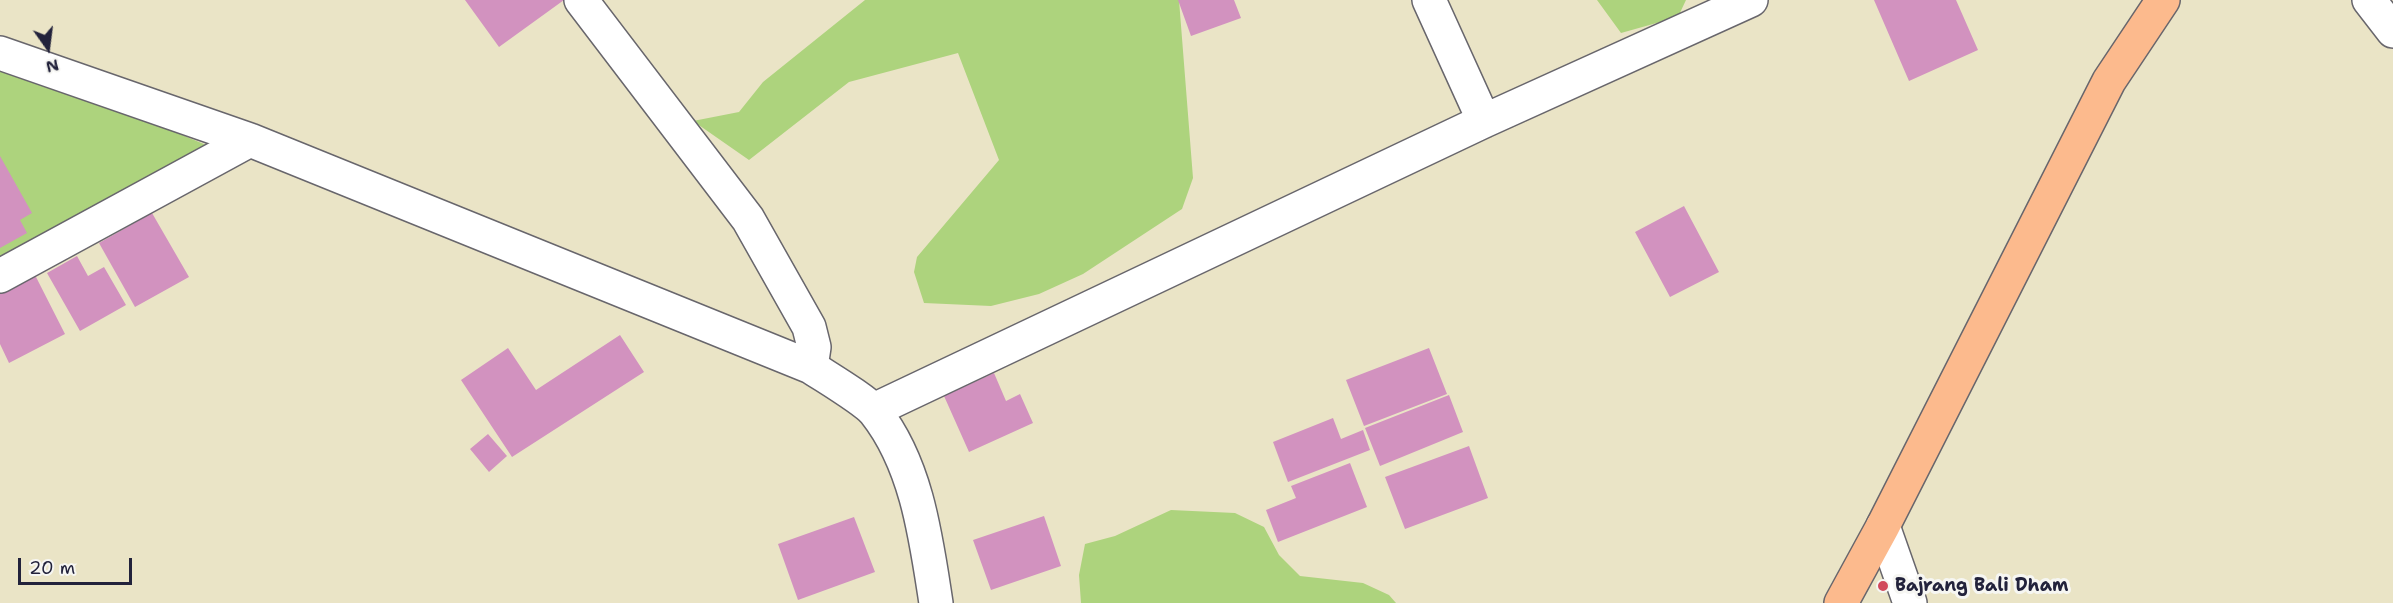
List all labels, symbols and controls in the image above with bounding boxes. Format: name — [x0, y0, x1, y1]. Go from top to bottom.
north arrow — [18, 18, 78, 78]
text: N — [44, 54, 61, 78]
scale bar — [21, 546, 135, 584]
text: 20 m — [29, 556, 75, 580]
place label: Bajrang Bali Dham — [1895, 575, 2068, 597]
marker: Bajrang Bali Dham — [1876, 579, 1890, 593]

